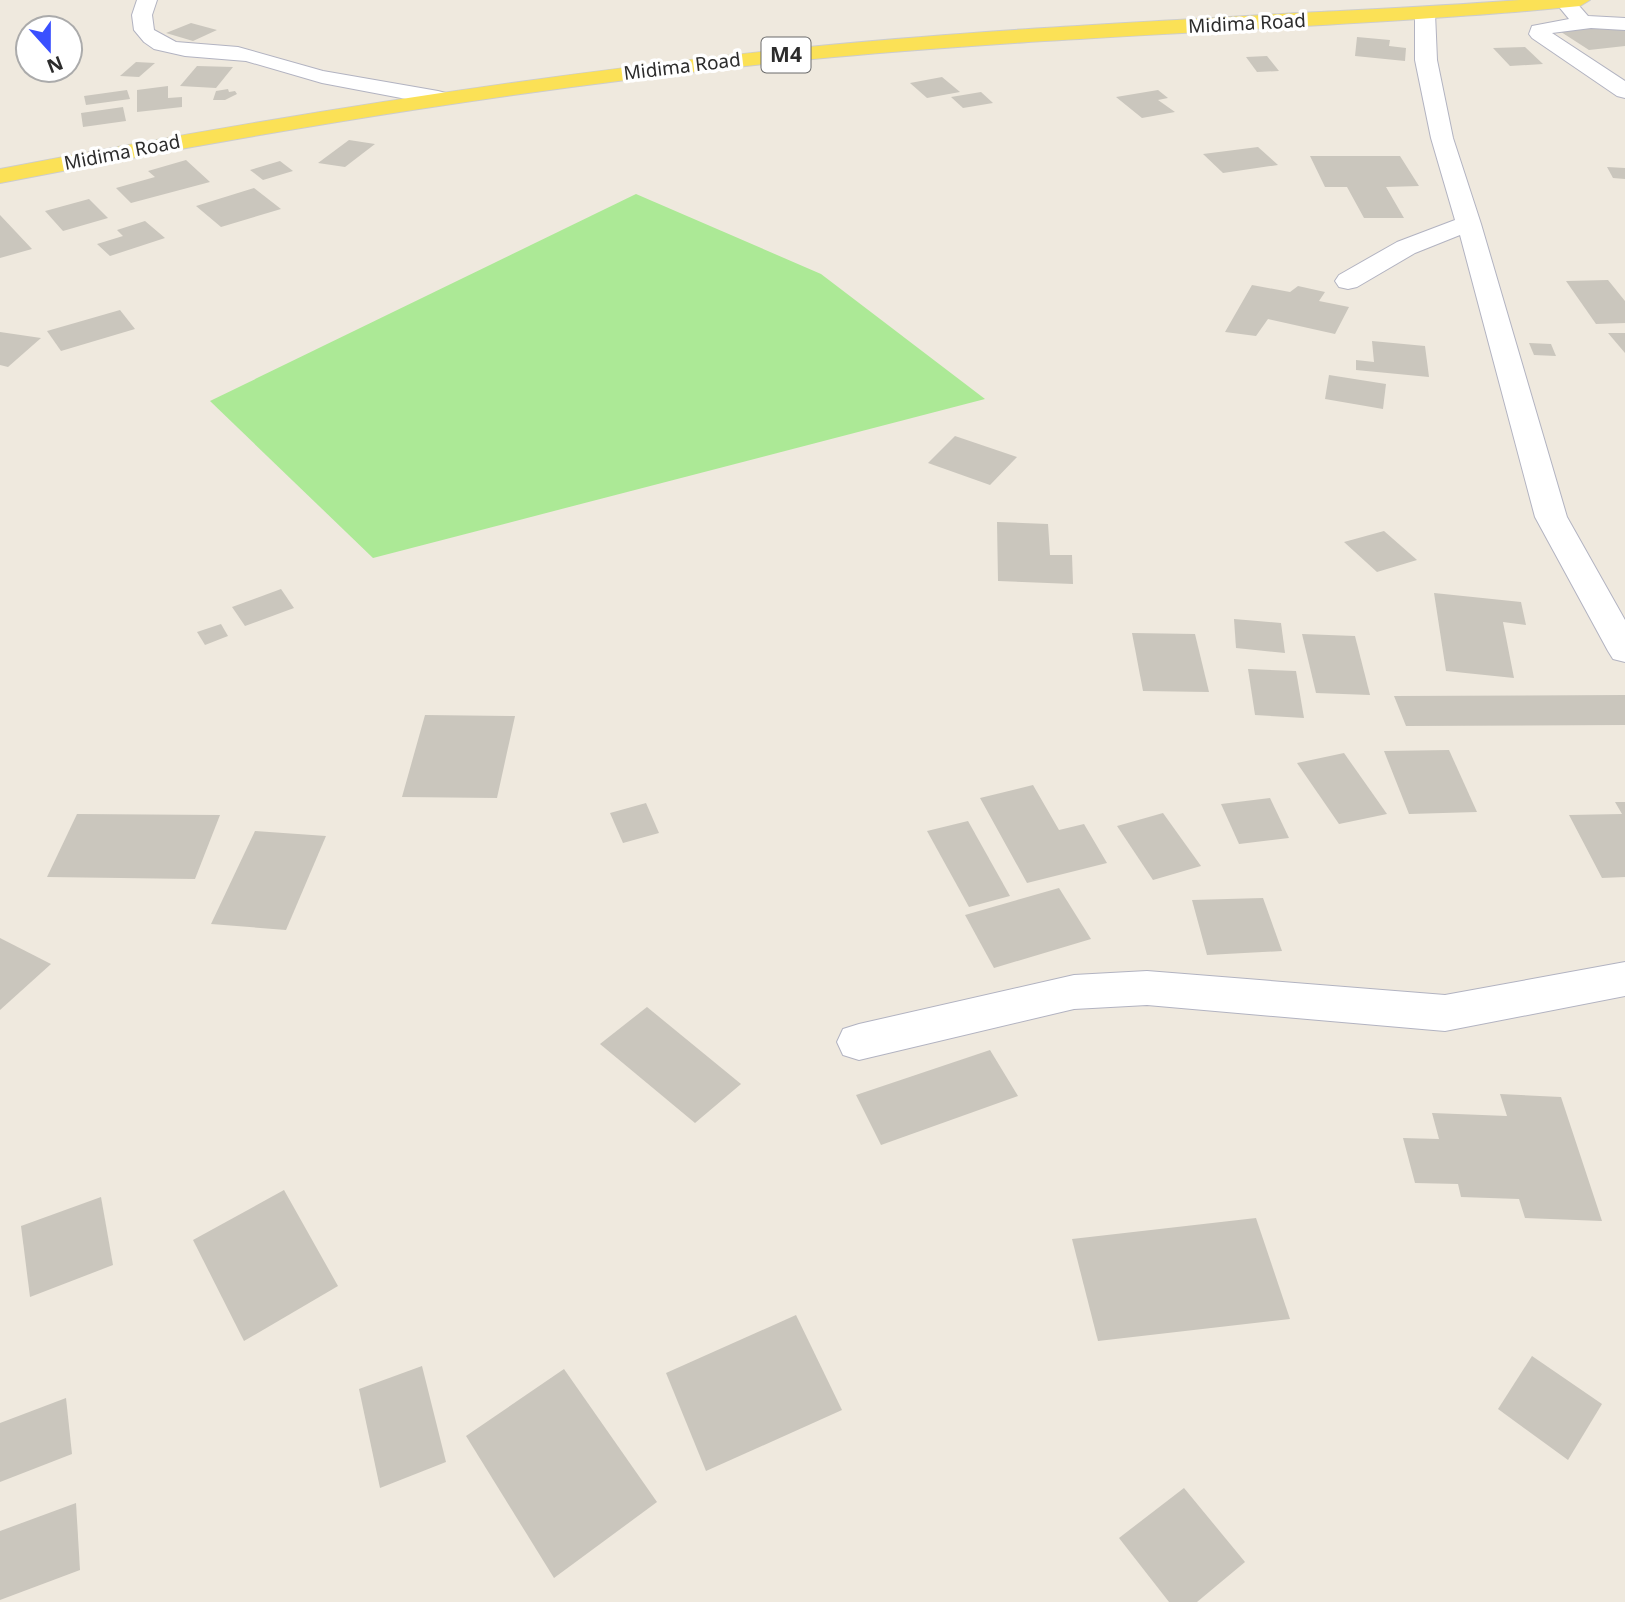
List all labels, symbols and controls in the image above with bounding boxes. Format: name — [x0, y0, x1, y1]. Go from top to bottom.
street label: Midima Road — [1188, 7, 1306, 39]
north arrow — [14, 14, 84, 84]
road number: M4 — [762, 38, 810, 72]
street label: Midima Road — [622, 46, 742, 86]
text: N — [43, 50, 67, 80]
street label: Midima Road — [62, 128, 182, 176]

